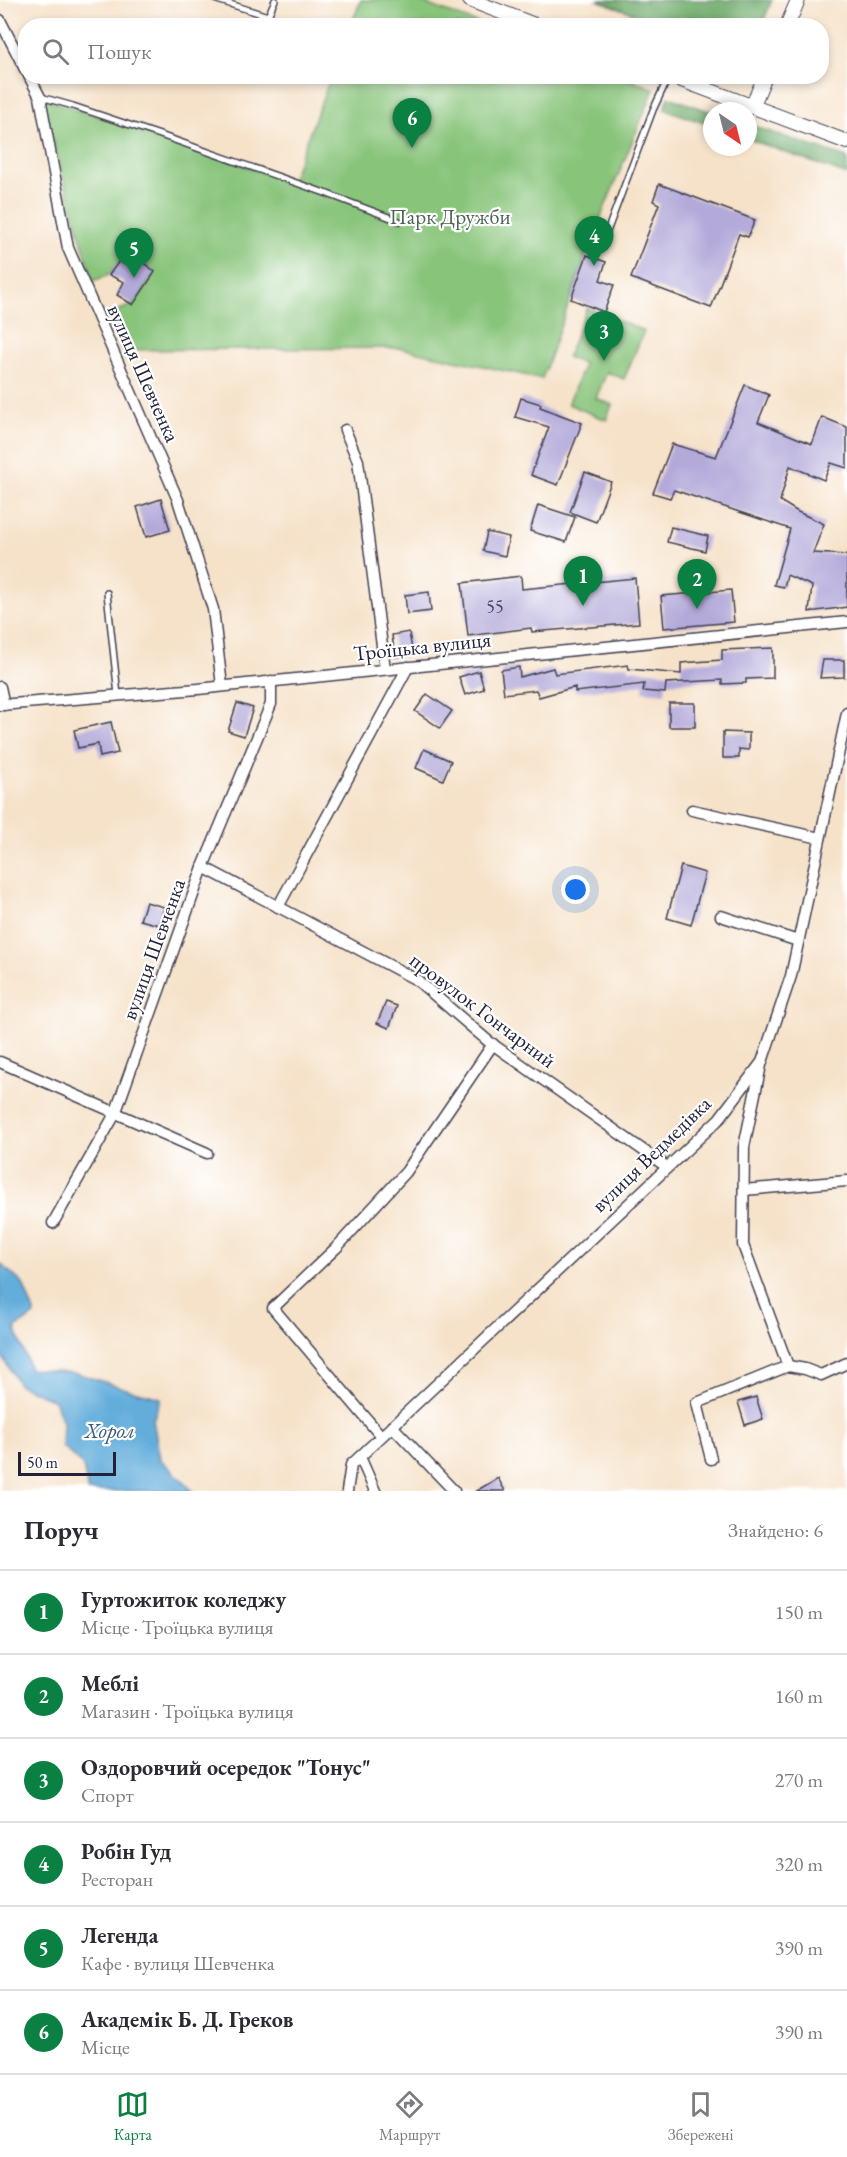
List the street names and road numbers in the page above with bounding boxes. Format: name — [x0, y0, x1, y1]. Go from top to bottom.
street label: вулиця Шевченка — [102, 300, 187, 447]
street label: Троїцька вулиця — [352, 625, 492, 667]
street label: вулиця Шевченка — [115, 874, 191, 1023]
street label: провулок Гончарний — [405, 946, 561, 1074]
street label: вулиця Ведмедівка — [586, 1090, 717, 1218]

